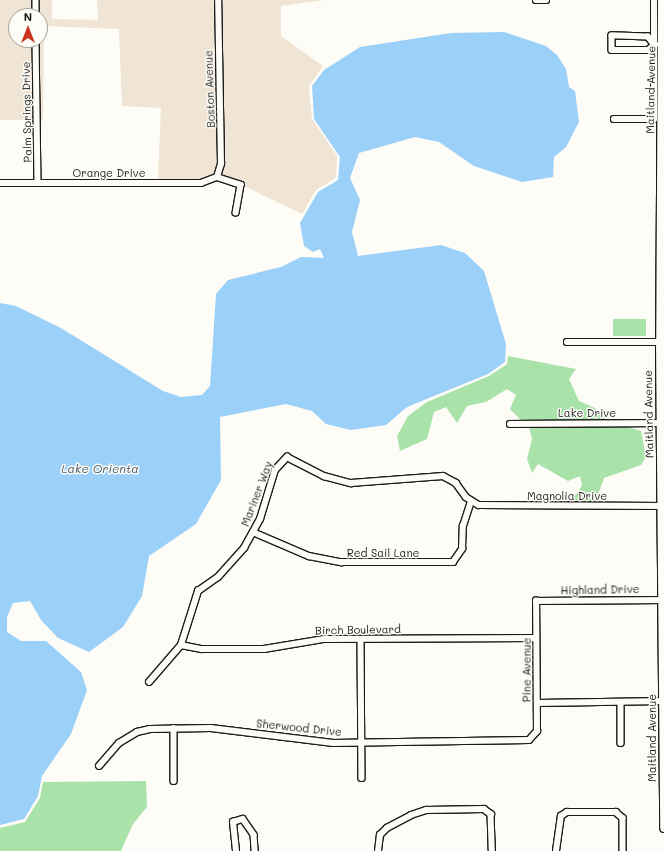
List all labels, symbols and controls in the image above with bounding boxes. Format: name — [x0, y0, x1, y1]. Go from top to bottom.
north arrow — [8, 8, 48, 48]
text: N — [24, 9, 32, 24]
street label: Maitland Avenue — [644, 46, 658, 134]
street label: Boston Avenue — [202, 50, 218, 128]
street label: Palm Springs Drive — [20, 61, 34, 163]
street label: Orange Drive — [73, 166, 145, 180]
street label: Maitland Avenue — [642, 370, 656, 458]
street label: Lake Drive — [558, 406, 616, 420]
street label: Mariner Way — [239, 460, 275, 528]
water label: Lake Orienta — [61, 462, 139, 476]
street label: Magnolia Drive — [527, 489, 607, 503]
street label: Red Sail Lane — [347, 546, 419, 560]
street label: Highland Drive — [560, 583, 640, 597]
street label: Birch Boulevard — [315, 623, 401, 637]
street label: Pine Avenue — [520, 638, 534, 702]
street label: Maitland Avenue — [645, 694, 659, 782]
street label: Sherwood Drive — [256, 717, 342, 739]

